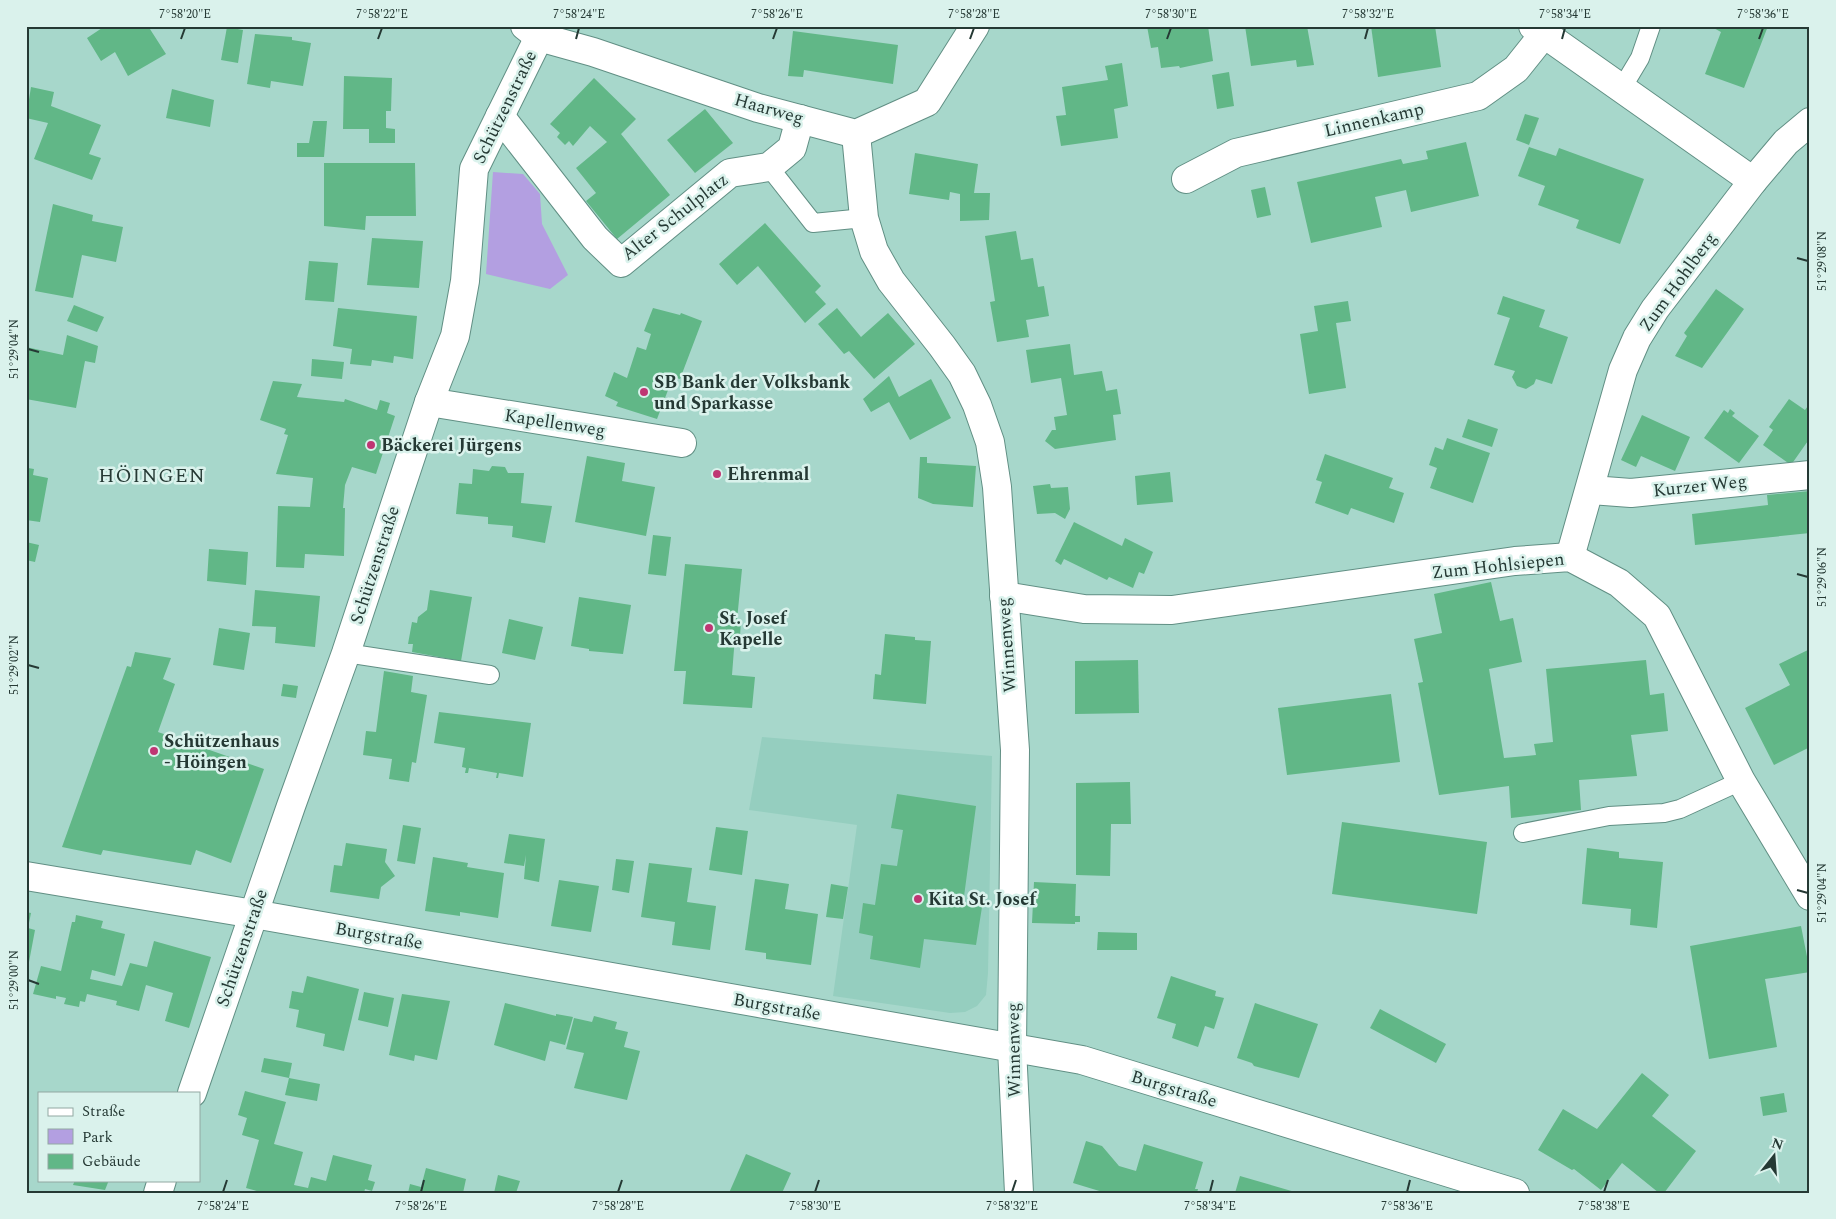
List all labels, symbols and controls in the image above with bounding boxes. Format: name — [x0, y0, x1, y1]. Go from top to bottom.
text: 7°58'20"E — [159, 5, 211, 24]
text: 7°58'22"E — [356, 5, 408, 24]
text: 7°58'24"E — [553, 5, 605, 24]
text: 7°58'26"E — [751, 5, 803, 24]
text: 7°58'28"E — [948, 5, 1000, 24]
text: 7°58'30"E — [1145, 5, 1197, 24]
text: 7°58'32"E — [1342, 5, 1394, 24]
text: 7°58'34"E — [1539, 5, 1591, 24]
text: 7°58'36"E — [1737, 5, 1789, 24]
street label: Schützenstraße — [466, 46, 544, 168]
street label: Haarweg — [731, 86, 807, 132]
street label: Linnenkamp — [1322, 95, 1426, 145]
street label: Alter Schulplatz — [616, 167, 734, 267]
street label: Zum Hohlberg — [1633, 226, 1723, 338]
text: 51°29'08"N — [1813, 231, 1832, 291]
text: 51°29'04"N — [5, 319, 24, 379]
place label: SB Bank der Volksbank und Sparkasse — [654, 369, 850, 417]
marker: SB Bank der Volksbank und Sparkasse — [638, 386, 650, 398]
street label: Kapellenweg — [502, 402, 608, 444]
place label: Bäckerei Jürgens — [381, 432, 522, 459]
marker: Bäckerei Jürgens — [365, 439, 377, 451]
district label: HÖINGEN — [98, 461, 206, 491]
place label: Ehrenmal — [727, 461, 809, 488]
marker: Ehrenmal — [711, 468, 723, 480]
street label: Kurzer Weg — [1652, 468, 1748, 504]
street label: Schützenstraße — [343, 502, 407, 628]
street label: Zum Hohlsiepen — [1430, 546, 1566, 586]
text: 51°29'06"N — [1813, 547, 1832, 607]
street label: Winnenweg — [990, 597, 1024, 693]
place label: St. Josef Kapelle — [719, 605, 788, 653]
marker: St. Josef Kapelle — [703, 622, 715, 634]
text: 51°29'02"N — [5, 635, 24, 695]
place label: Schützenhaus - Höingen — [164, 728, 280, 776]
marker: Schützenhaus - Höingen — [148, 745, 160, 757]
text: 51°29'04"N — [1813, 863, 1832, 923]
street label: Schützenstraße — [209, 885, 275, 1011]
place label: Kita St. Josef — [928, 886, 1037, 913]
marker: Kita St. Josef — [912, 893, 924, 905]
street label: Burgstraße — [333, 915, 425, 957]
text: 51°29'00"N — [5, 950, 24, 1010]
street label: Burgstraße — [731, 986, 823, 1028]
street label: Winnenweg — [1000, 1002, 1028, 1098]
street label: Burgstraße — [1128, 1063, 1220, 1115]
legend — [38, 1092, 200, 1182]
text: Straße — [82, 1100, 125, 1123]
text: Park — [82, 1126, 113, 1149]
north arrow — [1748, 1132, 1798, 1182]
text: N — [1769, 1132, 1786, 1156]
text: Gebäude — [82, 1150, 141, 1173]
text: 7°58'24"E — [197, 1197, 249, 1216]
text: 7°58'26"E — [395, 1197, 447, 1216]
text: 7°58'28"E — [592, 1197, 644, 1216]
text: 7°58'30"E — [789, 1197, 841, 1216]
text: 7°58'32"E — [986, 1197, 1038, 1216]
text: 7°58'34"E — [1184, 1197, 1236, 1216]
text: 7°58'36"E — [1381, 1197, 1433, 1216]
text: 7°58'38"E — [1578, 1197, 1630, 1216]

